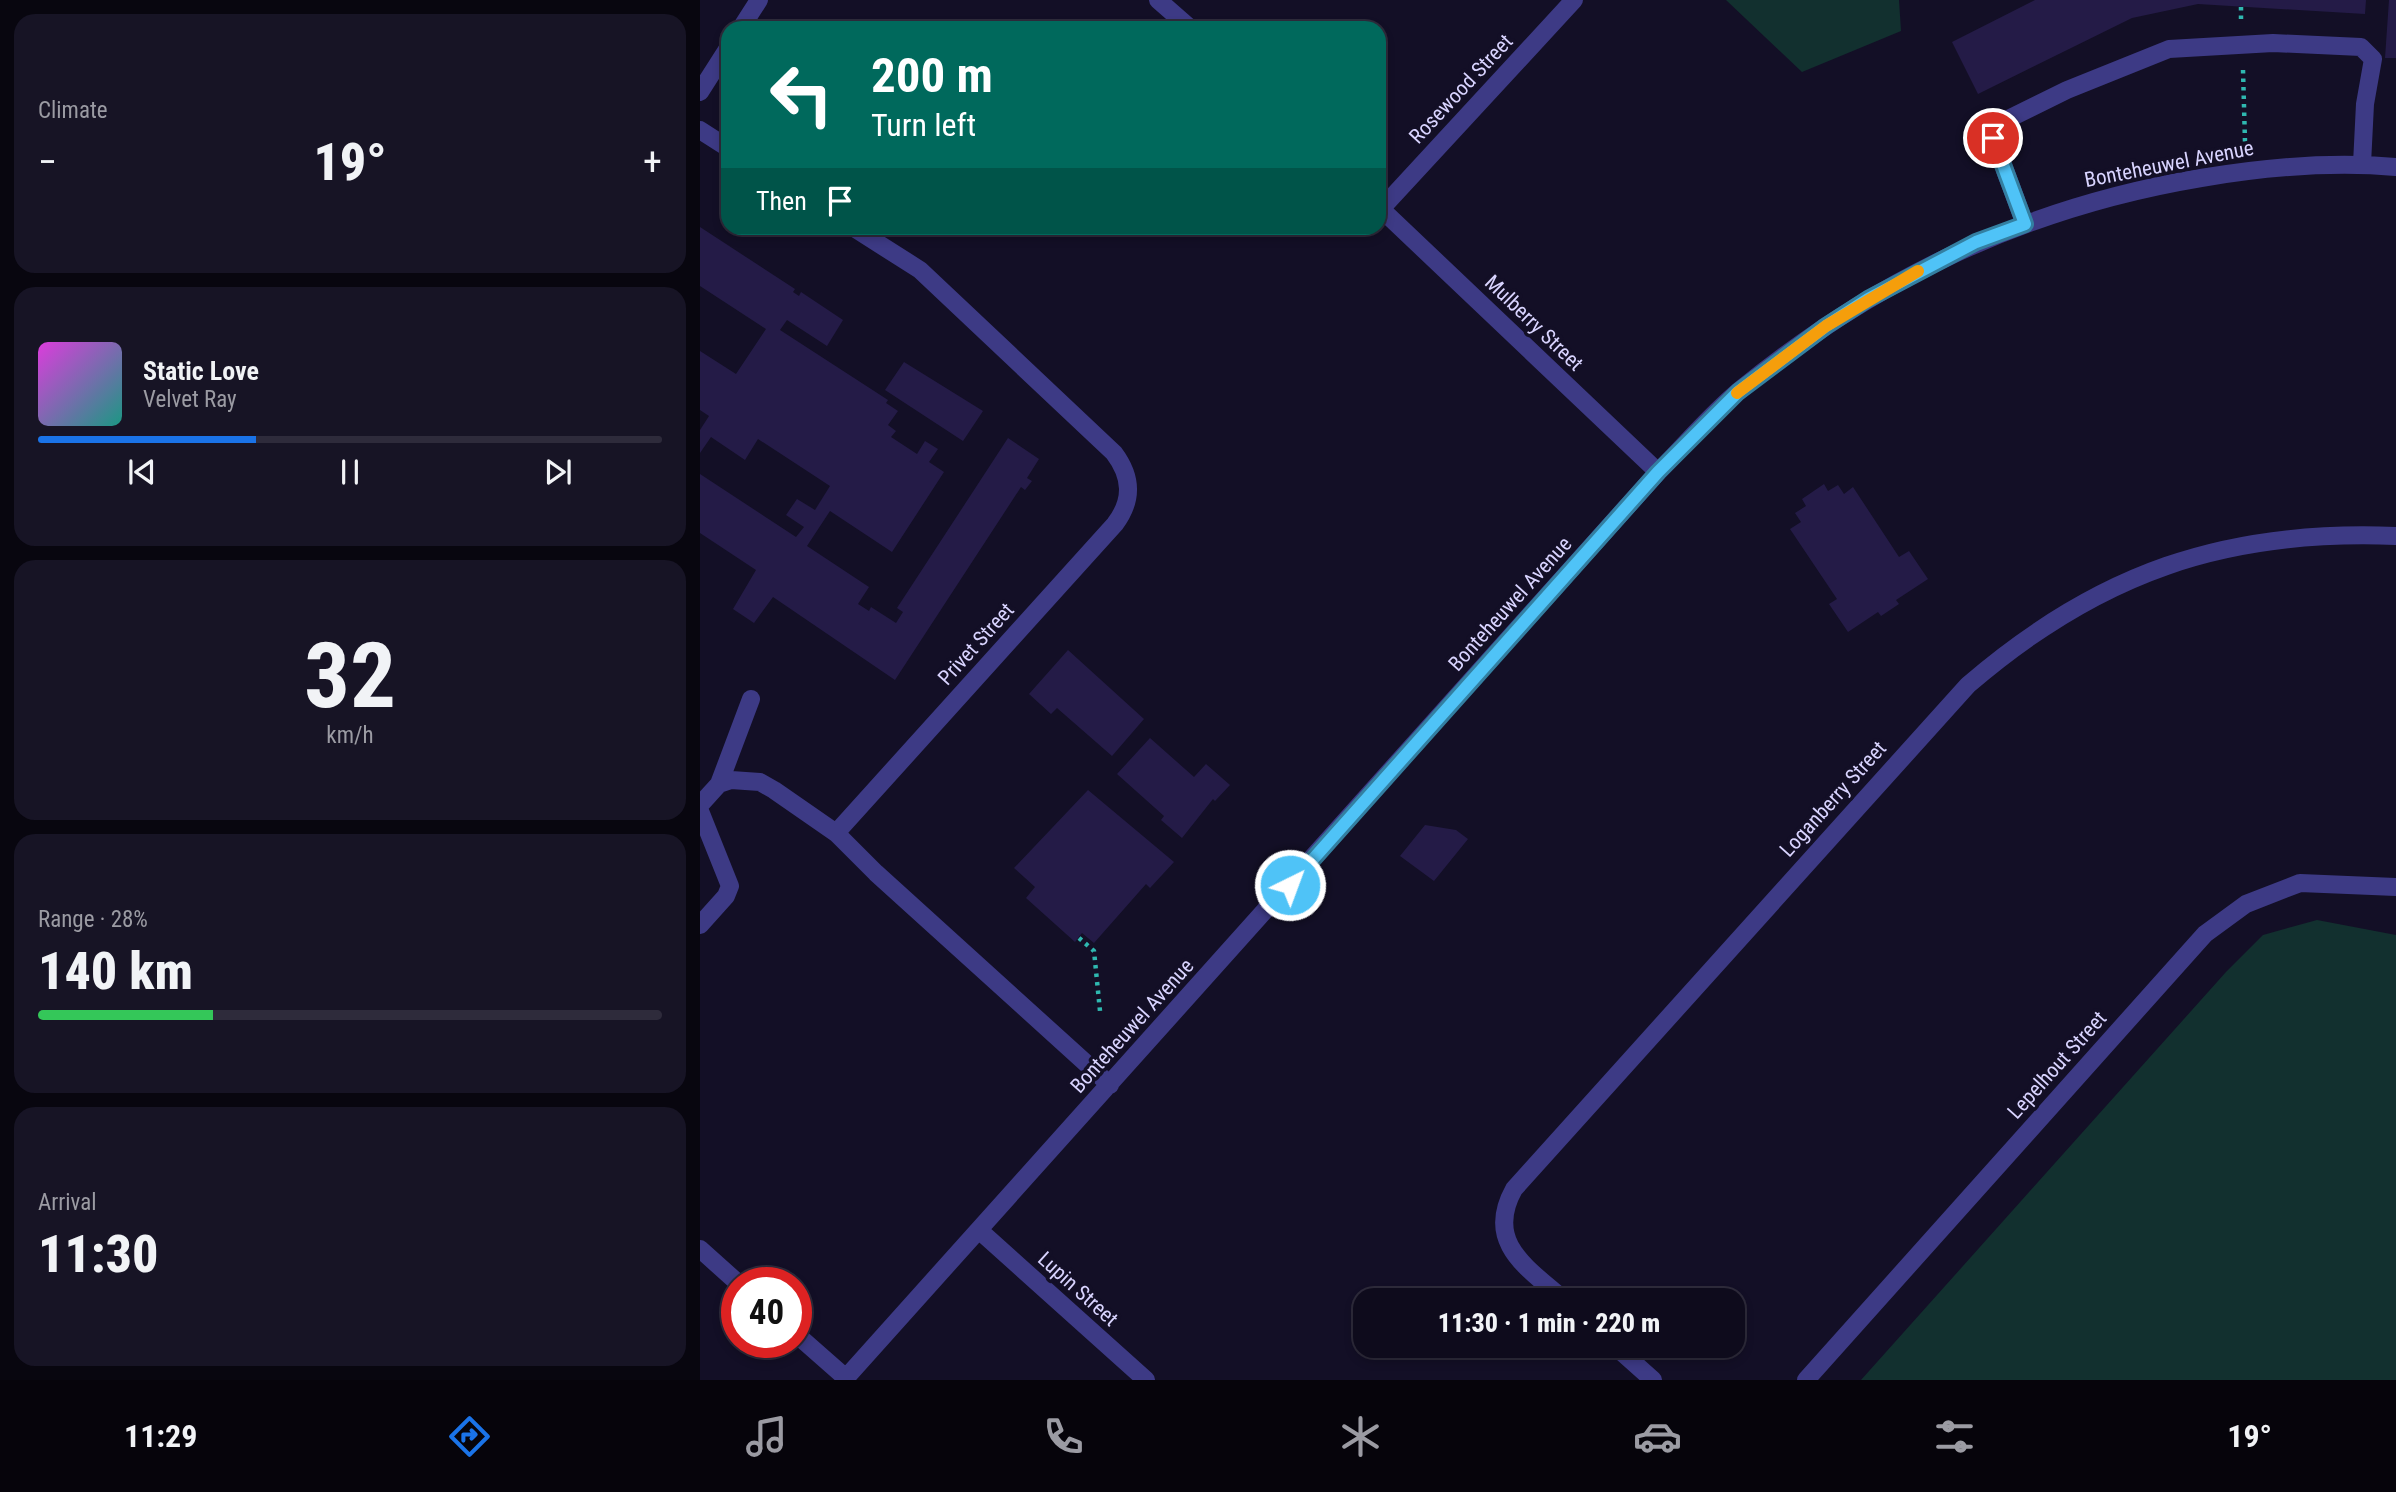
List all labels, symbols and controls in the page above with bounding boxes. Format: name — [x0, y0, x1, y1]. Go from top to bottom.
street label: Rosewood Street — [1404, 30, 1518, 148]
text: 200 m — [871, 47, 993, 104]
icon: left — [756, 49, 847, 140]
text: Climate — [38, 97, 108, 124]
text: Turn left — [871, 106, 976, 144]
pin — [1963, 108, 2023, 168]
icon: arrive — [1974, 119, 2012, 157]
text: 19° — [313, 132, 387, 193]
street label: Bonteheuwel Avenue — [2082, 136, 2256, 192]
text: − — [38, 140, 57, 184]
text: + — [643, 140, 662, 184]
icon: arrive — [821, 182, 859, 220]
text: Then — [756, 186, 807, 216]
street label: Mulberry Street — [1480, 270, 1588, 376]
text: Static Love — [143, 356, 259, 386]
text: Velvet Ray — [143, 386, 237, 413]
icon: previous — [123, 453, 161, 491]
icon: pause — [331, 453, 369, 491]
icon: next — [539, 453, 577, 491]
street label: Bonteheuwel Avenue — [1444, 532, 1577, 676]
street label: Privet Street — [933, 598, 1019, 690]
text: 32 — [304, 623, 396, 729]
text: km/h — [326, 722, 374, 749]
street label: Loganberry Street — [1775, 736, 1891, 862]
position arrow — [1253, 848, 1327, 922]
text: Range · 28% — [38, 906, 148, 933]
text: 140 km — [38, 941, 193, 1002]
street label: Bonteheuwel Avenue — [1066, 954, 1199, 1098]
street label: Lepelhout Street — [2003, 1006, 2111, 1124]
text: Arrival — [38, 1189, 97, 1216]
text: 11:30 — [38, 1224, 158, 1285]
street label: Lupin Street — [1033, 1247, 1123, 1331]
speed limit sign: 40 — [721, 1267, 812, 1358]
text: 11:30 · 1 min · 220 m — [1438, 1308, 1660, 1338]
icon: directions — [445, 1412, 494, 1461]
icon: music — [742, 1412, 791, 1461]
icon: phone — [1039, 1412, 1088, 1461]
icon: climate — [1336, 1412, 1385, 1461]
icon: car — [1633, 1412, 1682, 1461]
icon: filters — [1930, 1412, 1979, 1461]
text: 11:29 — [124, 1417, 197, 1455]
text: 19° — [2227, 1417, 2272, 1455]

